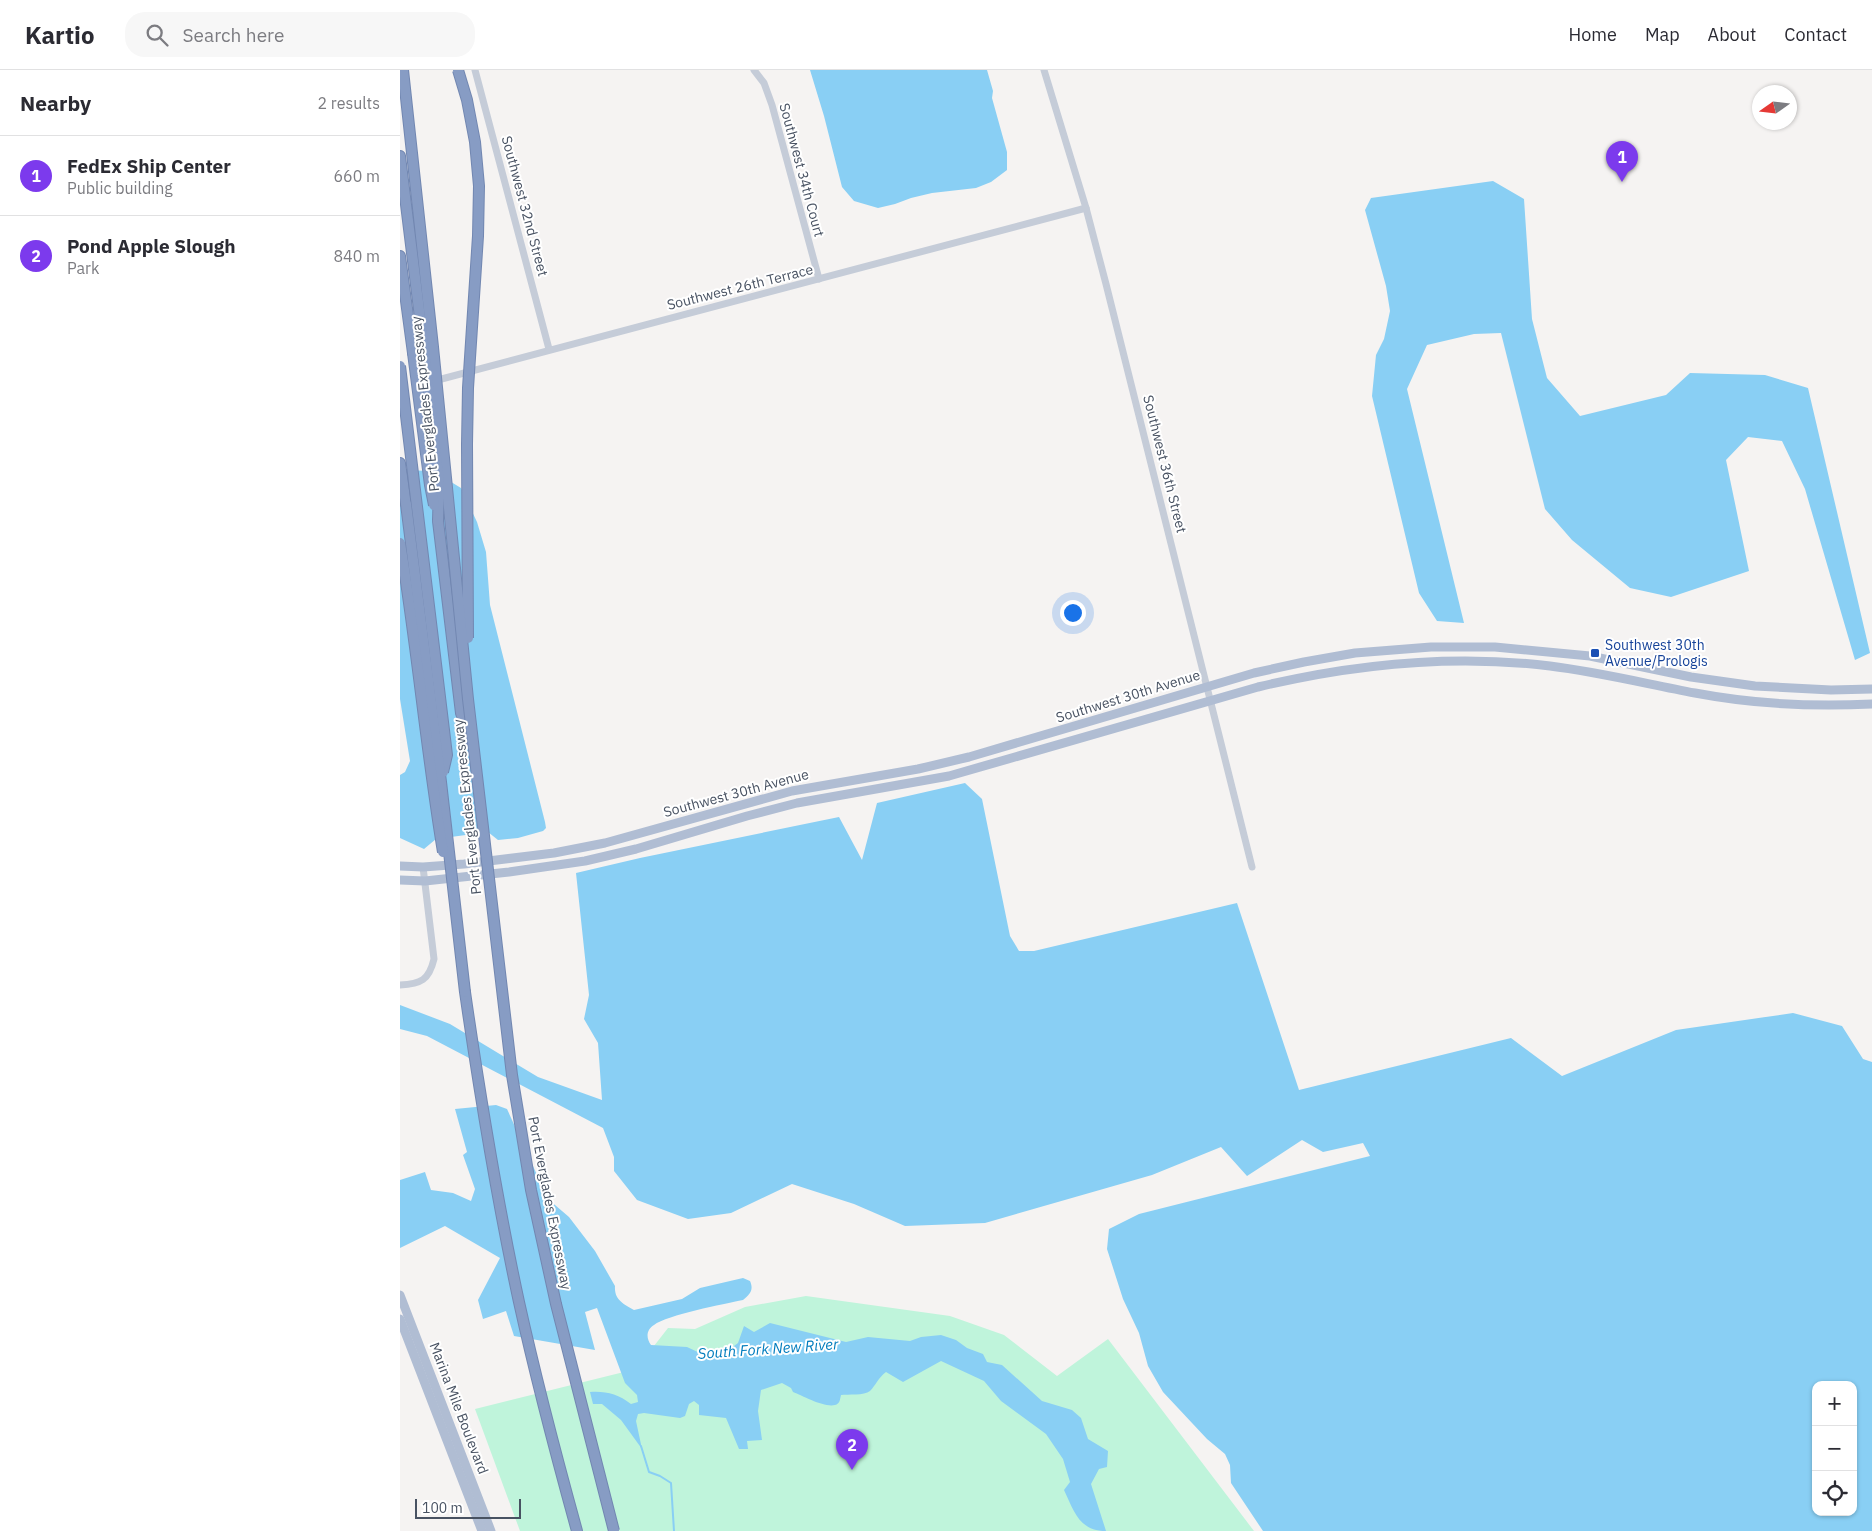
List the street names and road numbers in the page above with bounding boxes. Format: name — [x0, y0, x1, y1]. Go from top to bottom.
street label: Southwest 34th Court — [776, 101, 829, 239]
street label: Southwest 32nd Street — [498, 134, 552, 278]
street label: Southwest 26th Terrace — [665, 260, 815, 314]
street label: Port Everglades Expressway — [407, 315, 443, 492]
street label: Southwest 36th Street — [1139, 393, 1191, 535]
street label: Southwest 30th Avenue — [1054, 665, 1203, 726]
street label: Port Everglades Expressway — [449, 718, 485, 895]
street label: Southwest 30th Avenue — [661, 765, 811, 821]
street label: Port Everglades Expressway — [524, 1115, 576, 1291]
street label: Marina Mile Boulevard — [426, 1340, 492, 1476]

